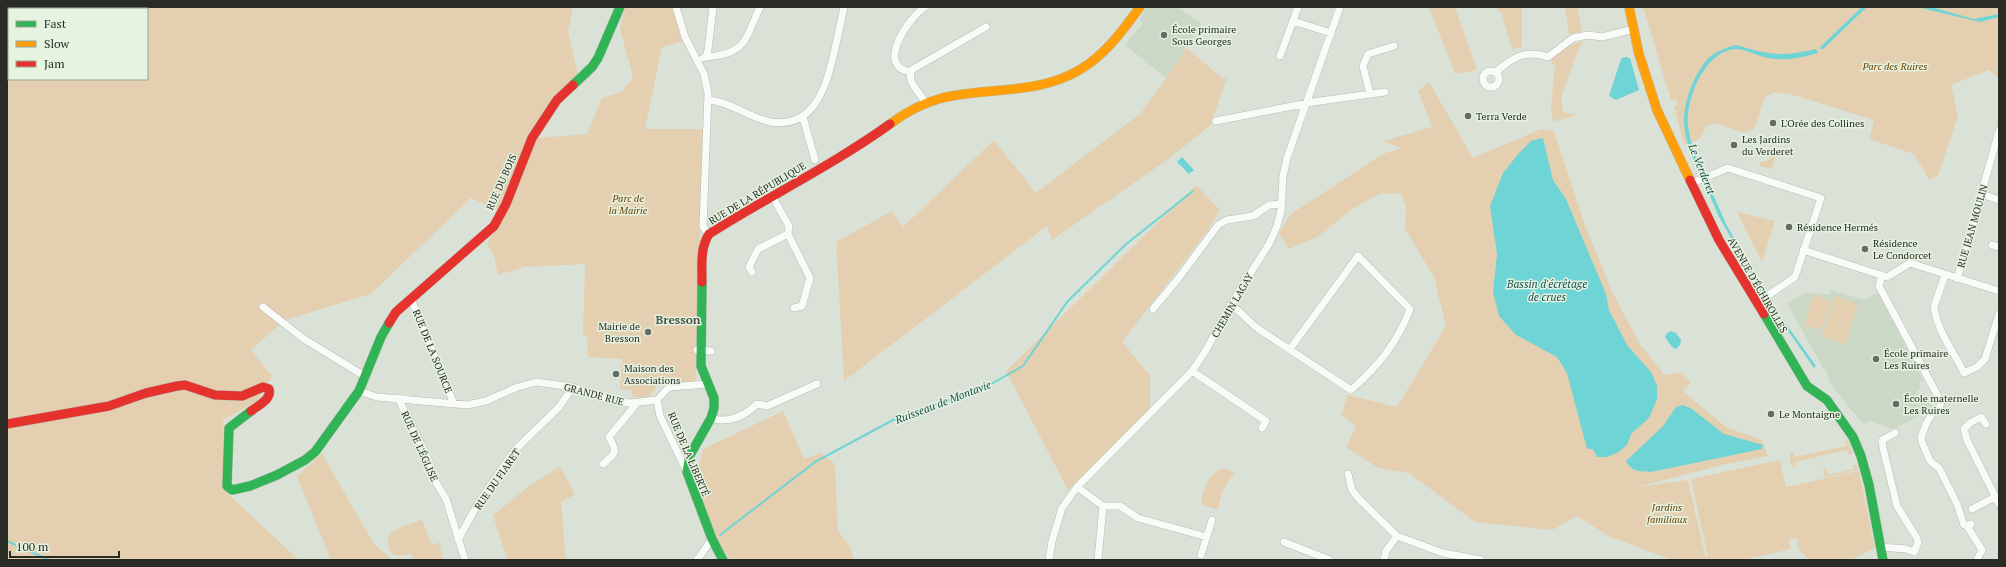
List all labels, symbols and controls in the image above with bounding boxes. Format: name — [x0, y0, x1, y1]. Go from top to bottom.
legend — [8, 8, 148, 80]
text: Fast — [44, 16, 67, 31]
place label: École primaire Sous Georges — [1172, 23, 1236, 48]
marker: École primaire Sous Georges — [1159, 30, 1169, 40]
text: Slow — [44, 36, 70, 51]
text: Jam — [44, 56, 65, 71]
park label: Parc des Ruires — [1862, 60, 1928, 73]
place label: Terra Verde — [1476, 110, 1527, 123]
marker: Terra Verde — [1463, 111, 1473, 121]
place label: L'Orée des Collines — [1781, 117, 1864, 130]
marker: L'Orée des Collines — [1768, 118, 1778, 128]
place label: Les Jardins du Verderet — [1742, 133, 1794, 158]
marker: Les Jardins du Verderet — [1729, 140, 1739, 150]
water label: Le Verderet — [1685, 141, 1719, 197]
street label: RUE DU BOIS — [483, 152, 520, 212]
street label: RUE DE LA RÉPUBLIQUE — [706, 159, 808, 228]
street label: RUE JEAN MOULIN — [1954, 182, 1991, 269]
park label: Parc de la Mairie — [609, 192, 648, 217]
place label: Résidence Hermés — [1797, 221, 1878, 234]
marker: Résidence Hermés — [1784, 222, 1794, 232]
street label: AVENUE D'ÉCHIROLLES — [1725, 235, 1790, 335]
place label: Résidence Le Condorcet — [1873, 237, 1932, 262]
marker: Résidence Le Condorcet — [1860, 244, 1870, 254]
street label: CHEMIN LAGAY — [1209, 270, 1256, 340]
water label: Bassin d'écrêtage de crues — [1506, 277, 1587, 304]
street label: RUE DE LA SOURCE — [410, 307, 455, 395]
district label: Bresson — [655, 312, 701, 327]
place label: Mairie de Bresson — [598, 320, 640, 345]
marker: Mairie de Bresson — [643, 327, 653, 337]
place label: École primaire Les Ruires — [1884, 347, 1948, 372]
marker: École primaire Les Ruires — [1871, 354, 1881, 364]
place label: Maison des Associations — [624, 362, 680, 387]
marker: Maison des Associations — [611, 369, 621, 379]
water label: Ruisseau de Montavie — [892, 377, 993, 427]
street label: GRANDE RUE — [562, 380, 625, 409]
place label: École maternelle Les Ruires — [1904, 392, 1979, 417]
marker: École maternelle Les Ruires — [1891, 399, 1901, 409]
place label: Le Montaigne — [1779, 408, 1840, 421]
street label: RUE DE L'ÉGLISE — [398, 409, 441, 484]
marker: Le Montaigne — [1766, 409, 1776, 419]
street label: RUE DE LA LIBERTÉ — [665, 410, 712, 498]
street label: RUE DU FIARET — [472, 446, 523, 512]
park label: Jardins familiaux — [1646, 501, 1687, 526]
scale bar — [10, 533, 119, 559]
text: 100 m — [16, 539, 49, 554]

